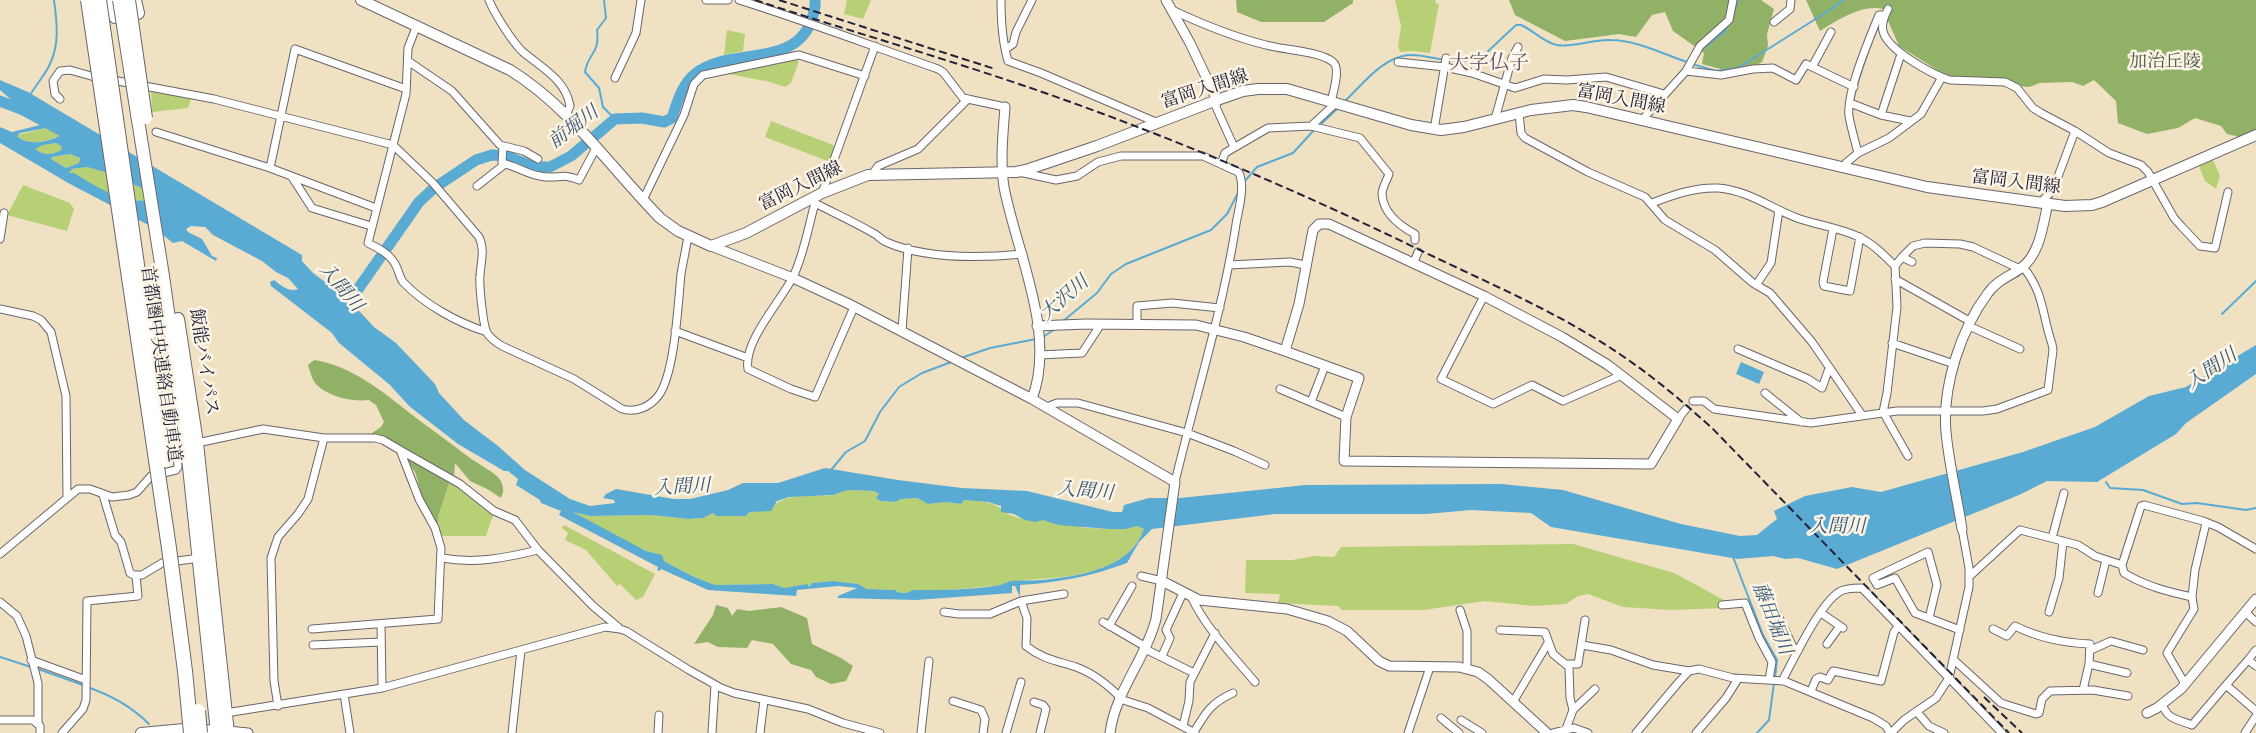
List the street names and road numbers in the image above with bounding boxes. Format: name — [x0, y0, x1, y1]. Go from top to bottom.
street label: 富岡入間線 — [1159, 66, 1251, 114]
street label: 富岡入間線 — [1575, 81, 1667, 119]
street label: 富岡入間線 — [756, 158, 846, 216]
street label: 富岡入間線 — [1970, 167, 2062, 199]
street label: 首都圏中央連絡自動車道 — [136, 264, 184, 464]
street label: 飯能バイパス — [184, 307, 222, 417]

